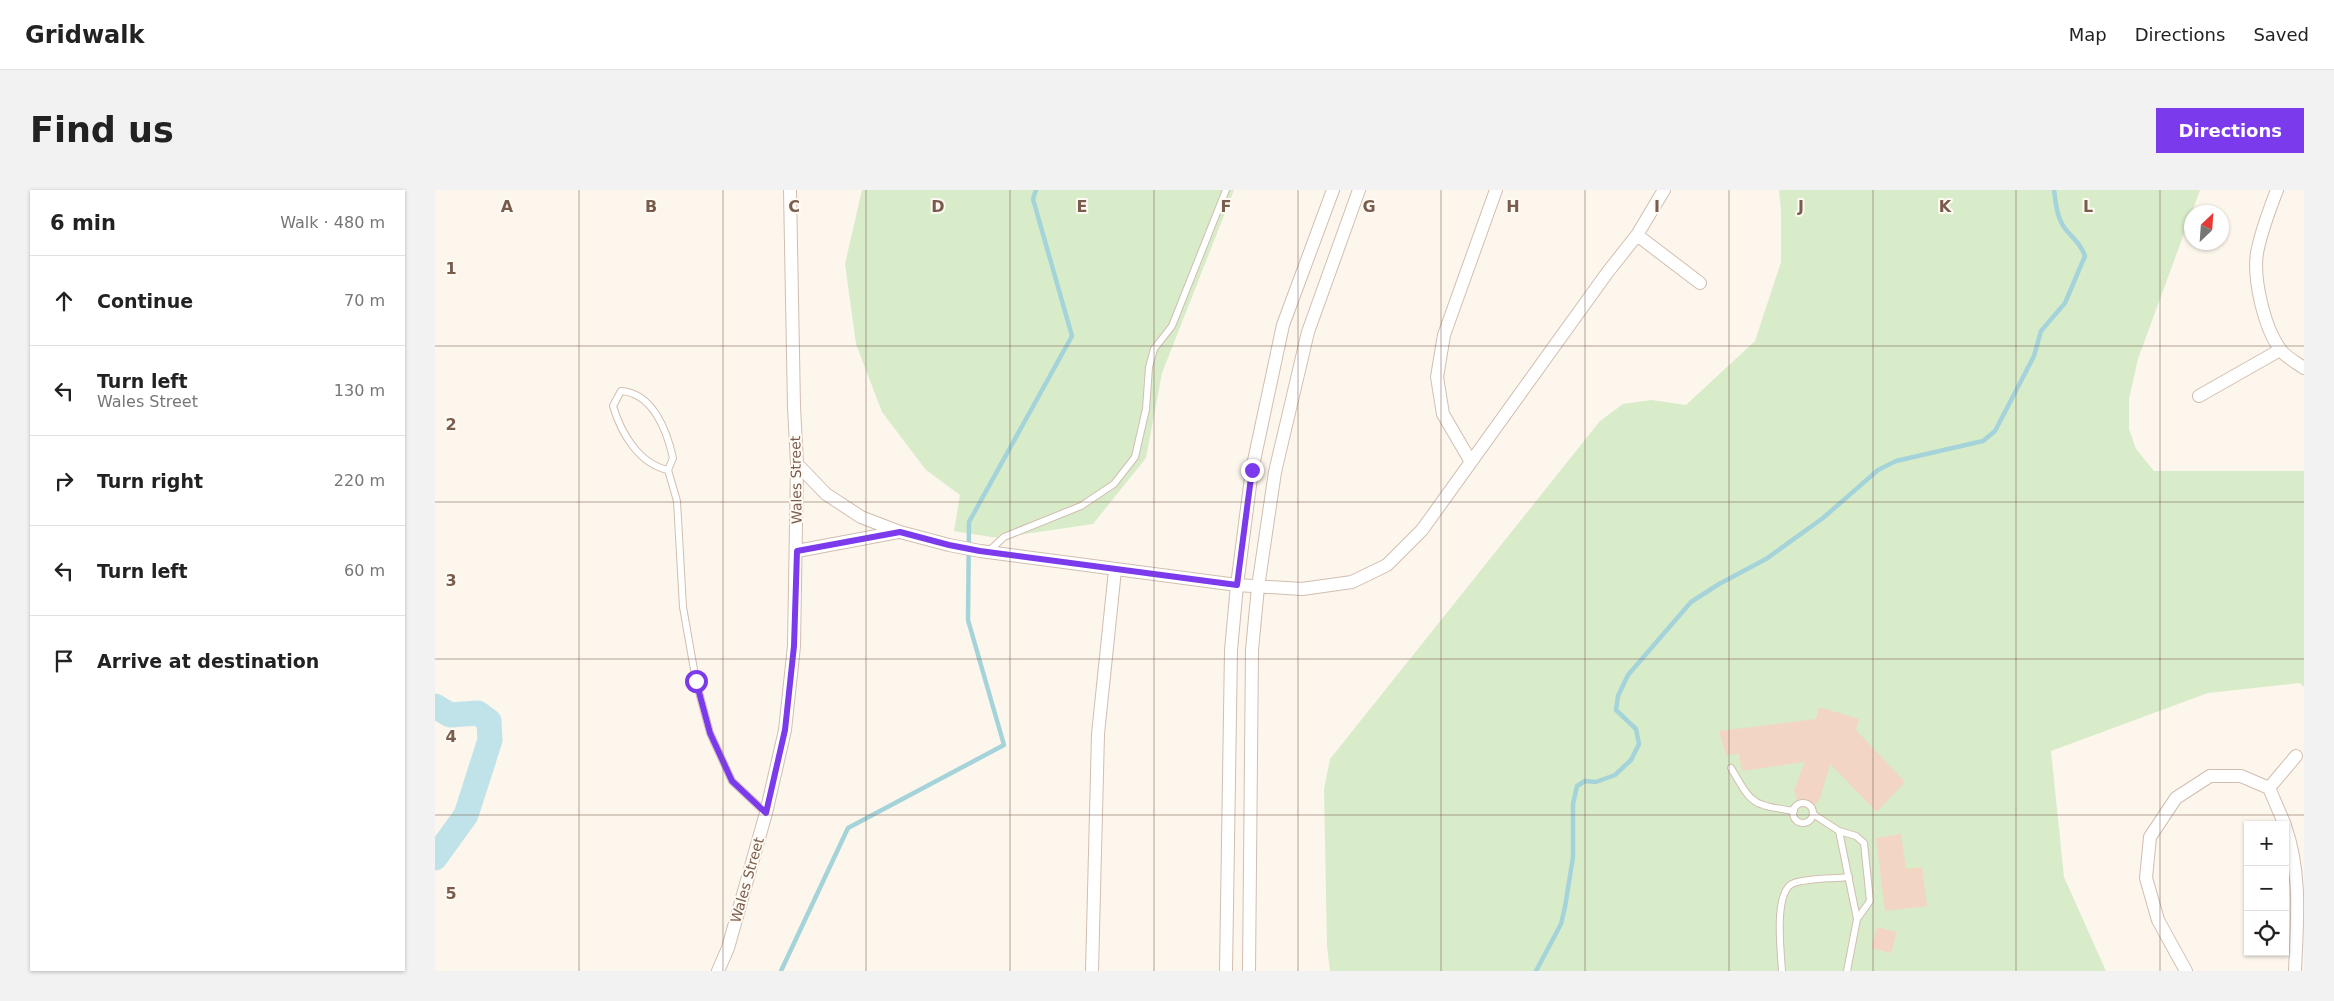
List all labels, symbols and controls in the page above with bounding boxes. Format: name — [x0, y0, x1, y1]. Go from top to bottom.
text: Gridwalk — [25, 21, 145, 49]
text: Map — [2069, 24, 2107, 45]
text: Directions — [2135, 24, 2225, 45]
text: Saved — [2253, 24, 2309, 45]
button: Directions — [2156, 108, 2304, 153]
text: Find us — [30, 110, 174, 150]
text: A — [501, 197, 514, 216]
text: B — [645, 197, 657, 216]
text: C — [788, 197, 800, 216]
text: D — [931, 197, 945, 216]
text: E — [1077, 197, 1087, 216]
text: F — [1221, 197, 1231, 216]
text: G — [1362, 197, 1376, 216]
text: H — [1506, 197, 1520, 216]
text: I — [1654, 197, 1660, 216]
text: J — [1797, 197, 1804, 216]
text: K — [1939, 197, 1952, 216]
text: L — [2083, 197, 2093, 216]
north arrow — [2184, 205, 2229, 250]
text: 6 min — [50, 211, 116, 235]
text: Walk · 480 m — [280, 213, 385, 232]
text: 1 — [445, 259, 457, 278]
icon: ahead — [50, 287, 78, 315]
text: Continue — [97, 290, 193, 312]
text: 70 m — [344, 291, 385, 310]
text: Turn left — [97, 370, 188, 392]
icon: left — [50, 377, 78, 405]
text: 130 m — [334, 381, 385, 400]
text: Wales Street — [97, 392, 198, 411]
text: 2 — [445, 415, 457, 434]
street label: Wales Street — [787, 435, 805, 524]
route end — [1241, 459, 1264, 482]
icon: right — [50, 467, 78, 495]
text: Turn right — [97, 470, 203, 492]
text: 220 m — [334, 471, 385, 490]
icon: left — [50, 557, 78, 585]
text: Turn left — [97, 560, 188, 582]
text: 60 m — [344, 561, 385, 580]
text: 3 — [445, 571, 457, 590]
icon: arrive — [50, 647, 78, 675]
text: Arrive at destination — [97, 650, 319, 672]
route start — [685, 670, 708, 693]
text: 4 — [445, 727, 457, 746]
map controls — [2244, 821, 2289, 956]
button: + — [2244, 821, 2289, 866]
street label: Wales Street — [727, 835, 767, 925]
button: − — [2244, 866, 2289, 911]
text: 5 — [445, 884, 457, 903]
button: locate — [2244, 911, 2289, 956]

